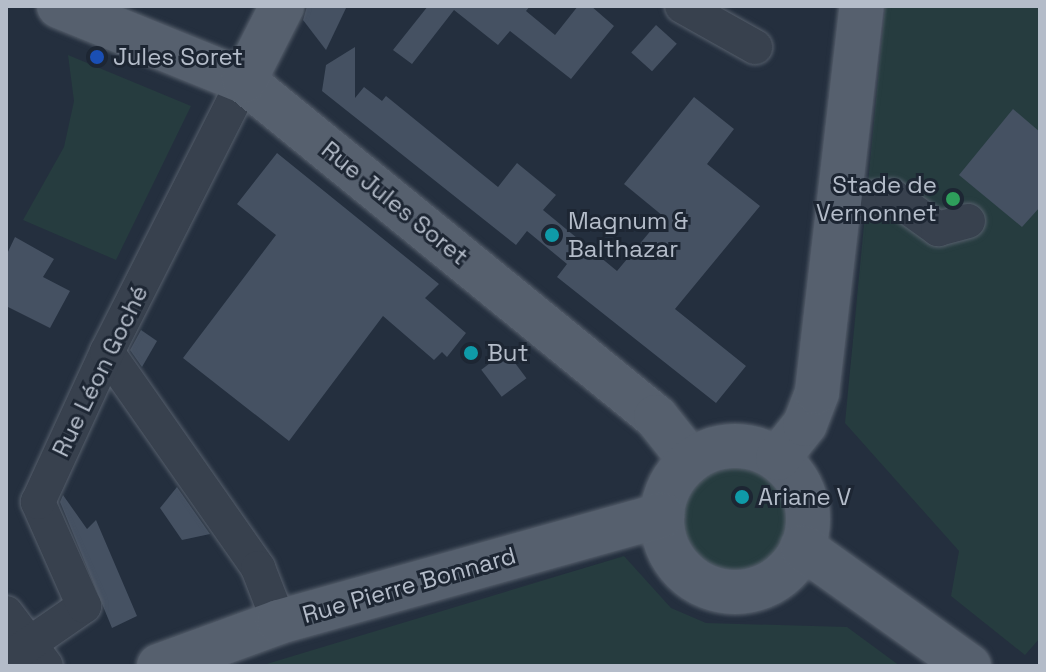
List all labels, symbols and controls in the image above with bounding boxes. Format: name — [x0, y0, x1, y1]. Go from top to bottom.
place label: Jules Soret — [113, 43, 243, 71]
marker: Jules Soret — [88, 48, 106, 66]
street label: Rue Jules Soret — [316, 135, 474, 271]
place label: Stade de Vernonnet — [816, 171, 937, 227]
marker: Stade de Vernonnet — [944, 190, 962, 208]
place label: Magnum & Balthazar — [568, 207, 688, 263]
marker: Magnum & Balthazar — [543, 226, 561, 244]
street label: Rue Léon Goché — [46, 281, 154, 461]
place label: But — [487, 339, 529, 367]
marker: But — [462, 344, 480, 362]
place label: Ariane V — [758, 483, 852, 511]
marker: Ariane V — [733, 488, 751, 506]
street label: Rue Pierre Bonnard — [299, 541, 519, 629]

